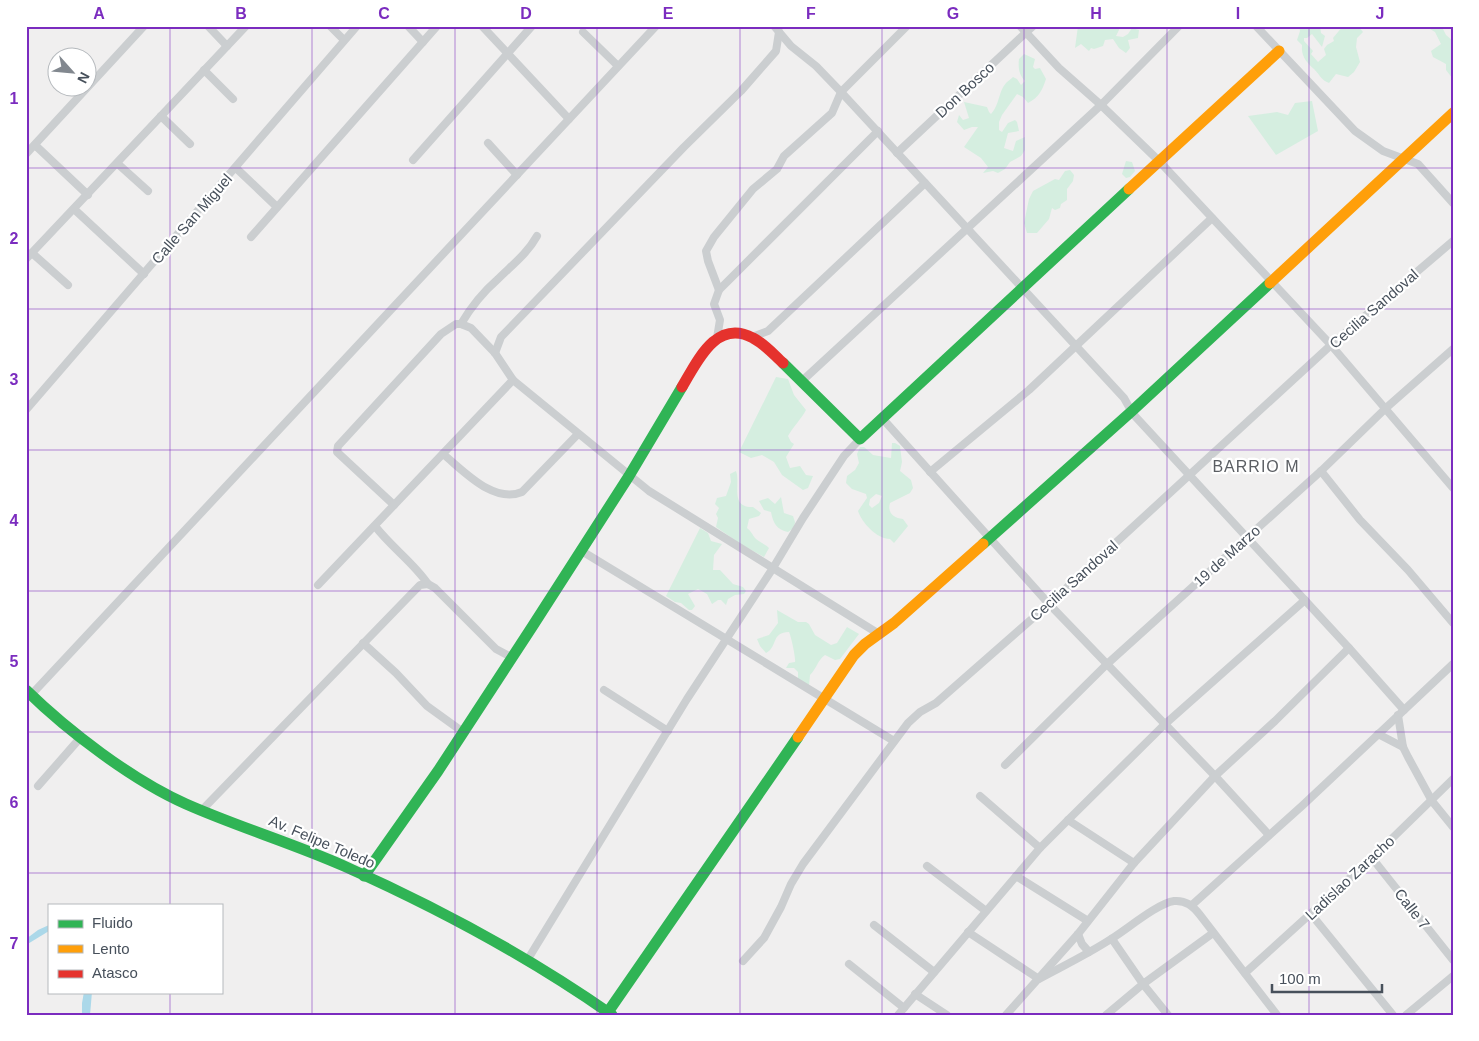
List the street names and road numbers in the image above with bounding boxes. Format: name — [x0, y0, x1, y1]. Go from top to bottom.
street label: Don Bosco — [932, 58, 997, 121]
street label: Calle San Miguel — [148, 170, 235, 267]
street label: Cecilia Sandoval — [1326, 266, 1421, 352]
street label: 19 de Marzo — [1190, 521, 1263, 590]
street label: Cecilia Sandoval — [1026, 537, 1121, 624]
street label: Av. Felipe Toledo — [267, 812, 378, 872]
street label: Ladislao Zaracho — [1302, 832, 1398, 923]
street label: Calle 7 — [1391, 885, 1433, 932]

